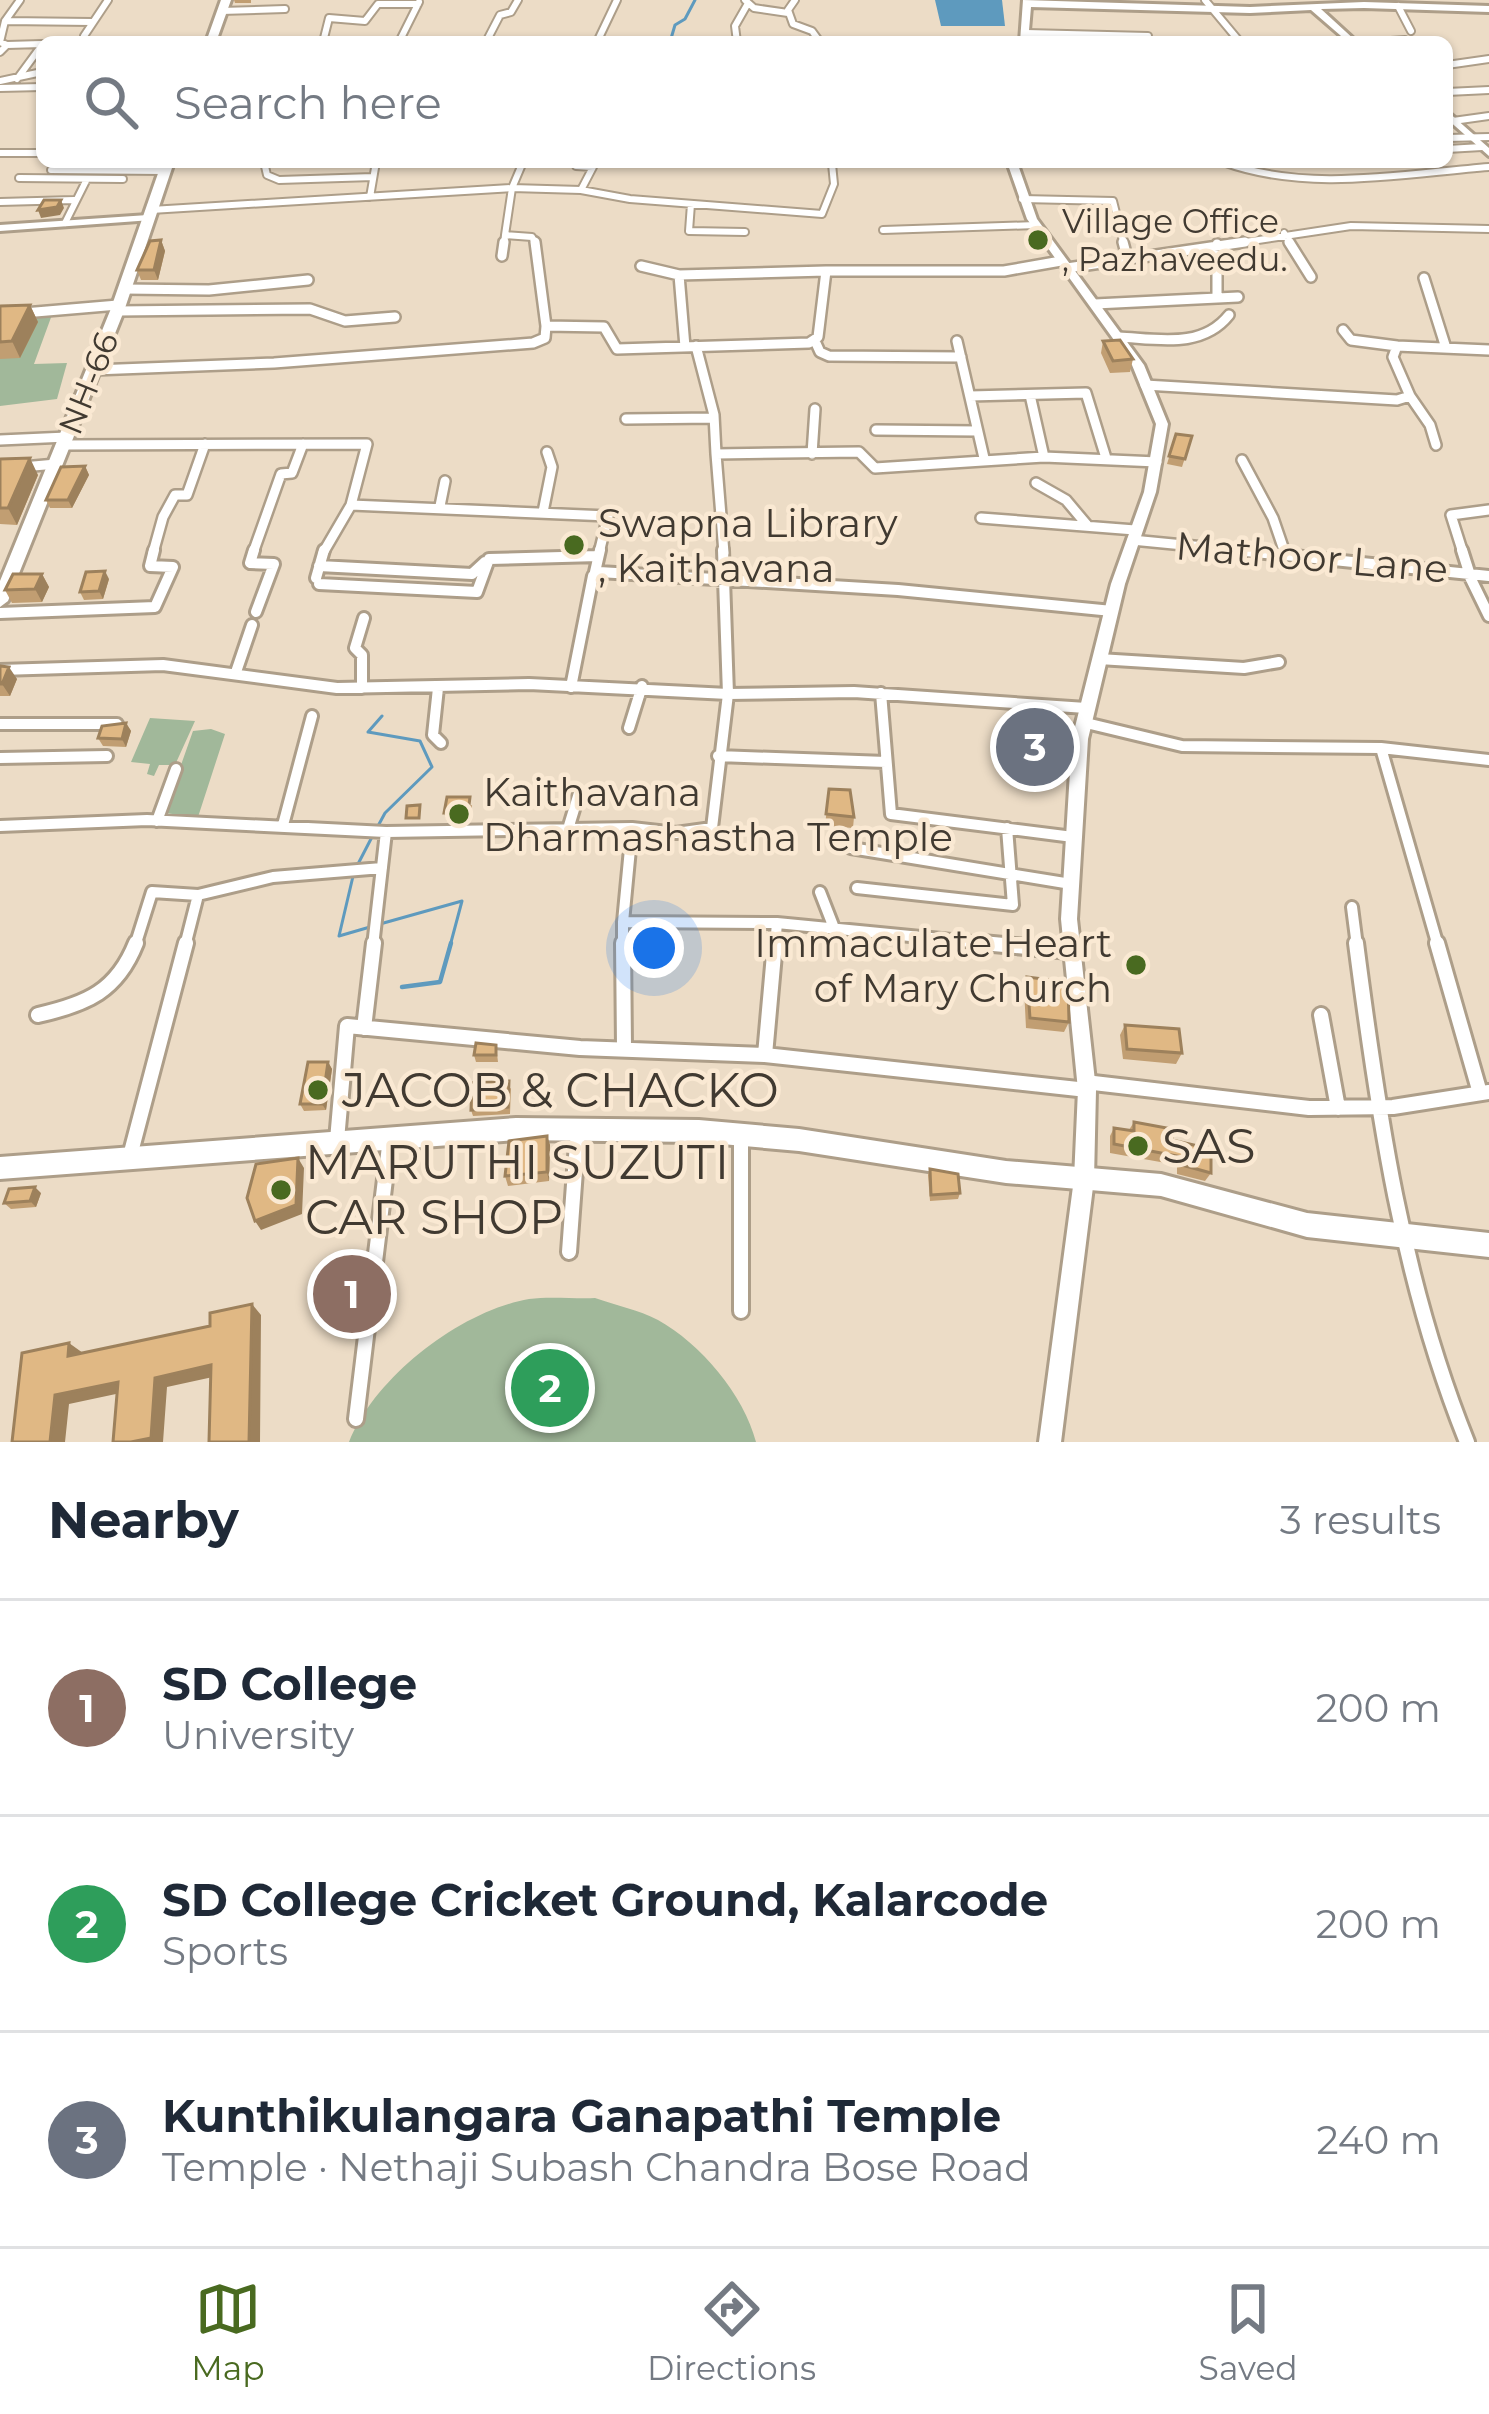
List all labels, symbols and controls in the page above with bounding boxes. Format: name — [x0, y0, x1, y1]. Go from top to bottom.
search box — [36, 36, 1453, 168]
icon: search — [78, 69, 144, 135]
text: Search here — [174, 75, 442, 130]
place label: Village Office , Pazhaveedu. — [1062, 201, 1287, 279]
marker: Village Office , Pazhaveedu. — [1025, 227, 1051, 253]
street label: NH-66 — [49, 326, 127, 440]
place label: Swapna Library , Kaithavana — [598, 499, 899, 592]
street label: Mathoor Lane — [1174, 521, 1450, 593]
marker: Swapna Library , Kaithavana — [561, 532, 587, 558]
pin: 3 — [996, 702, 1074, 792]
place label: Kaithavana Dharmashastha Temple — [483, 768, 953, 861]
marker: Kaithavana Dharmashastha Temple — [446, 801, 472, 827]
your location — [624, 918, 684, 978]
place label: Immaculate Heart of Mary Church — [754, 919, 1112, 1012]
marker: Immaculate Heart of Mary Church — [1123, 952, 1149, 978]
place label: JACOB & CHACKO — [341, 1061, 779, 1119]
marker: JACOB & CHACKO — [305, 1077, 331, 1103]
place label: SAS — [1162, 1117, 1255, 1175]
place label: MARUTHI SUZUTI CAR SHOP — [305, 1133, 729, 1246]
marker: SAS — [1125, 1133, 1151, 1159]
marker: MARUTHI SUZUTI CAR SHOP — [268, 1177, 294, 1203]
pin: 1 — [313, 1249, 391, 1339]
pin: 2 — [511, 1343, 589, 1433]
text: Nearby — [48, 1489, 239, 1551]
text: 3 results — [1280, 1496, 1441, 1544]
text: SD College — [162, 1656, 417, 1711]
text: 1 — [79, 1684, 95, 1732]
text: 200 m — [1316, 1684, 1441, 1732]
text: University — [162, 1711, 354, 1759]
text: SD College Cricket Ground, Kalarcode — [162, 1872, 1048, 1927]
text: 2 — [75, 1900, 99, 1948]
text: 200 m — [1316, 1900, 1441, 1948]
text: Sports — [162, 1927, 288, 1975]
text: Kunthikulangara Ganapathi Temple — [162, 2088, 1001, 2143]
text: 3 — [75, 2116, 99, 2164]
text: 240 m — [1317, 2116, 1441, 2164]
text: Temple · Nethaji Subash Chandra Bose Road — [162, 2143, 1031, 2191]
tab: Map — [191, 2276, 265, 2388]
tab: Directions — [647, 2276, 816, 2388]
tab: Saved — [1199, 2276, 1298, 2388]

